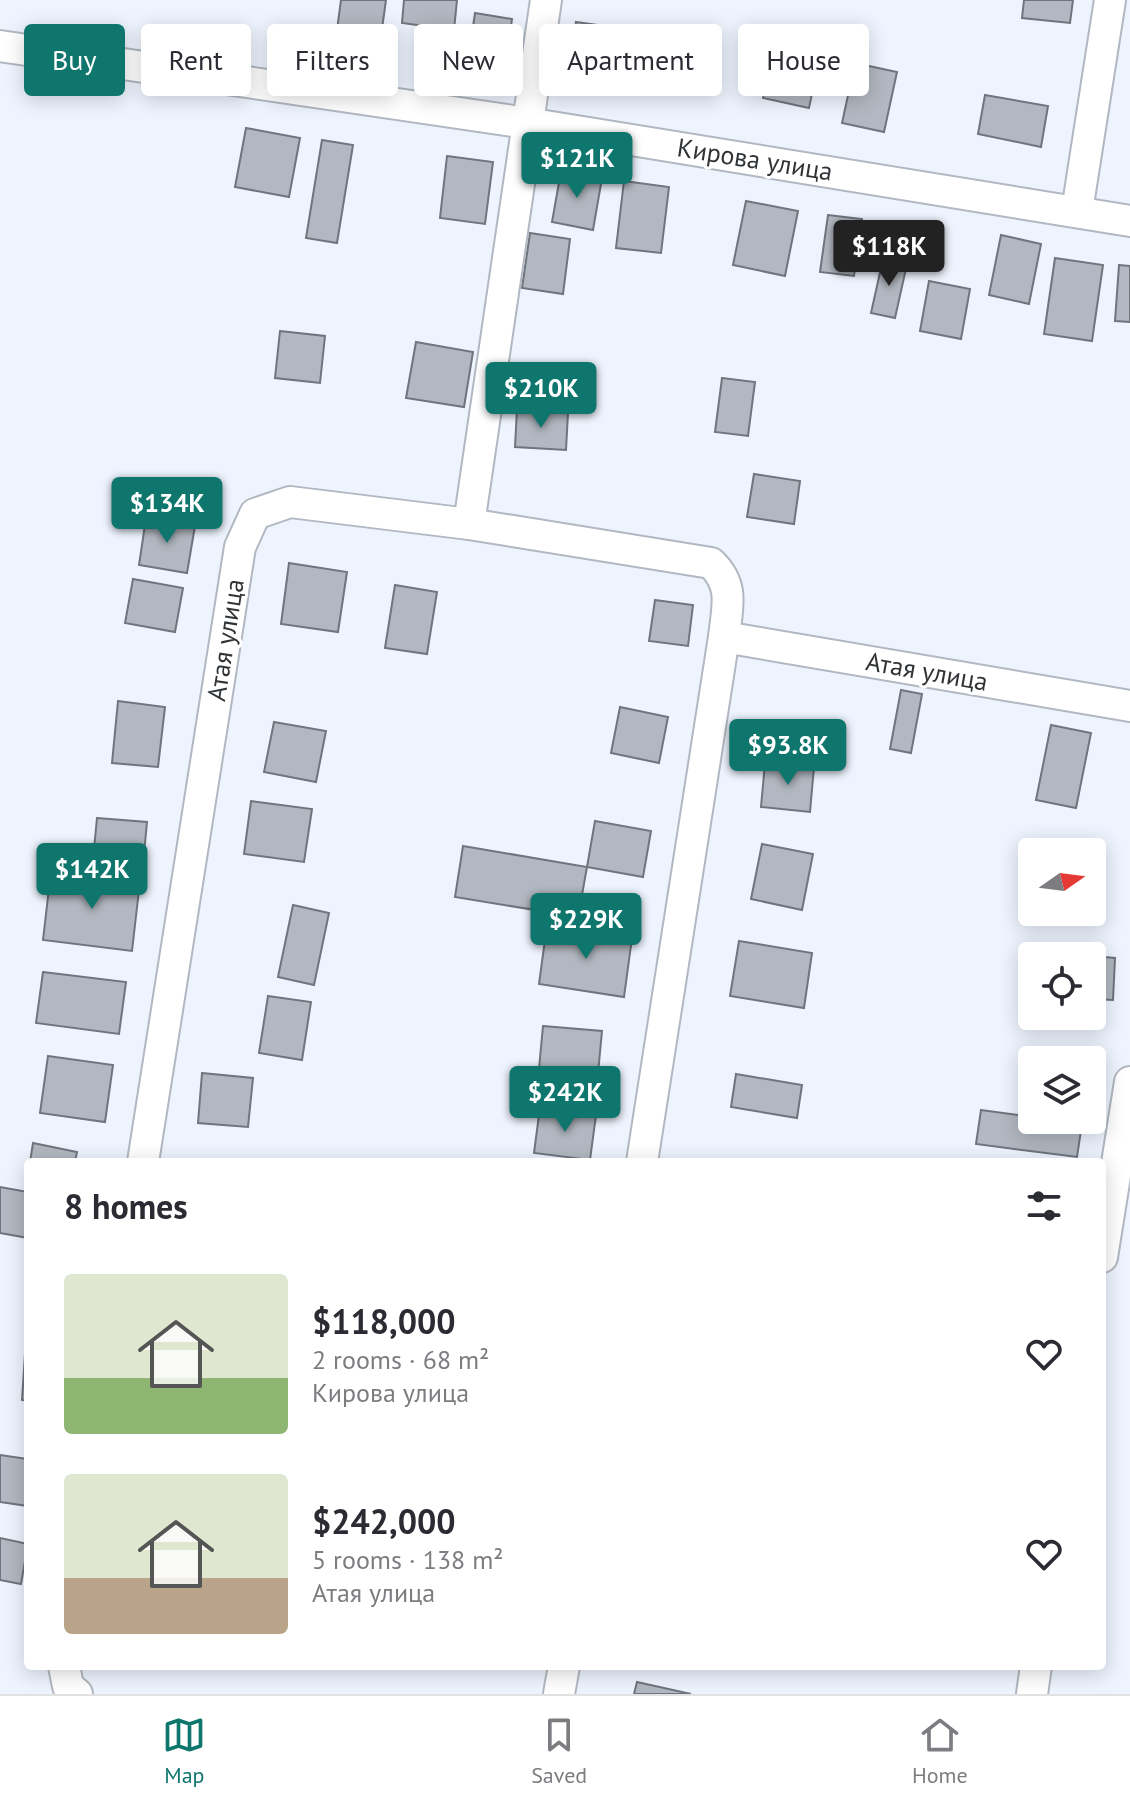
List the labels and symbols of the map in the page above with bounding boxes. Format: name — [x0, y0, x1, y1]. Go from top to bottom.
street label: Кирова улица — [675, 130, 835, 188]
pin: $121K — [521, 132, 633, 200]
pin: $118K — [833, 220, 945, 288]
pin: $210K — [485, 362, 597, 430]
pin: $134K — [111, 477, 223, 545]
street label: Атая улица — [199, 577, 251, 703]
street label: Атая улица — [863, 644, 991, 698]
pin: $93.8K — [723, 719, 853, 787]
north arrow — [1018, 838, 1106, 926]
pin: $142K — [36, 843, 148, 911]
pin: $229K — [530, 893, 642, 961]
pin: $242K — [509, 1066, 621, 1134]

